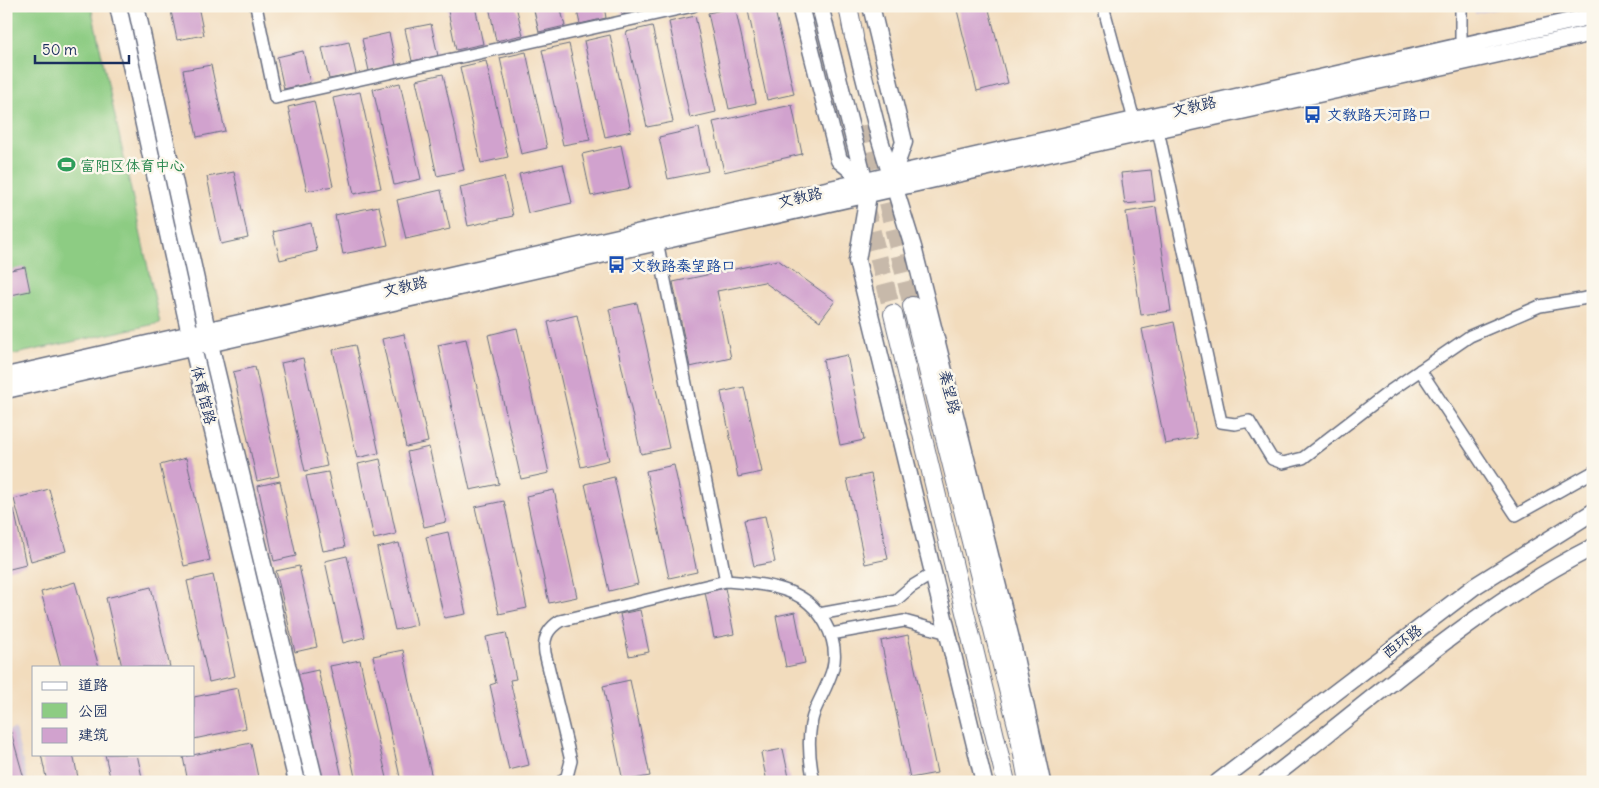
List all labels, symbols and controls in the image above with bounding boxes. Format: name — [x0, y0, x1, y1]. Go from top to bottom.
scale bar — [35, 32, 129, 64]
text: 50 m — [42, 40, 77, 59]
street label: 文教路 — [1170, 92, 1218, 120]
bus stop icon: 文教路天河路口 — [1303, 104, 1323, 124]
place label: 文教路天河路口 — [1327, 105, 1432, 124]
sports icon: 富阳区体育中心 — [56, 155, 76, 175]
place label: 富阳区体育中心 — [80, 156, 185, 175]
street label: 文教路 — [776, 183, 824, 211]
bus stop icon: 文教路秦望路口 — [607, 255, 627, 275]
place label: 文教路秦望路口 — [631, 256, 736, 275]
street label: 文教路 — [381, 272, 429, 300]
street label: 体育馆路 — [188, 364, 220, 426]
street label: 秦望路 — [935, 368, 965, 416]
street label: 西环路 — [1378, 620, 1426, 662]
legend — [32, 666, 195, 756]
text: 道路 — [78, 675, 108, 694]
text: 公园 — [78, 701, 108, 720]
text: 建筑 — [78, 725, 108, 744]

